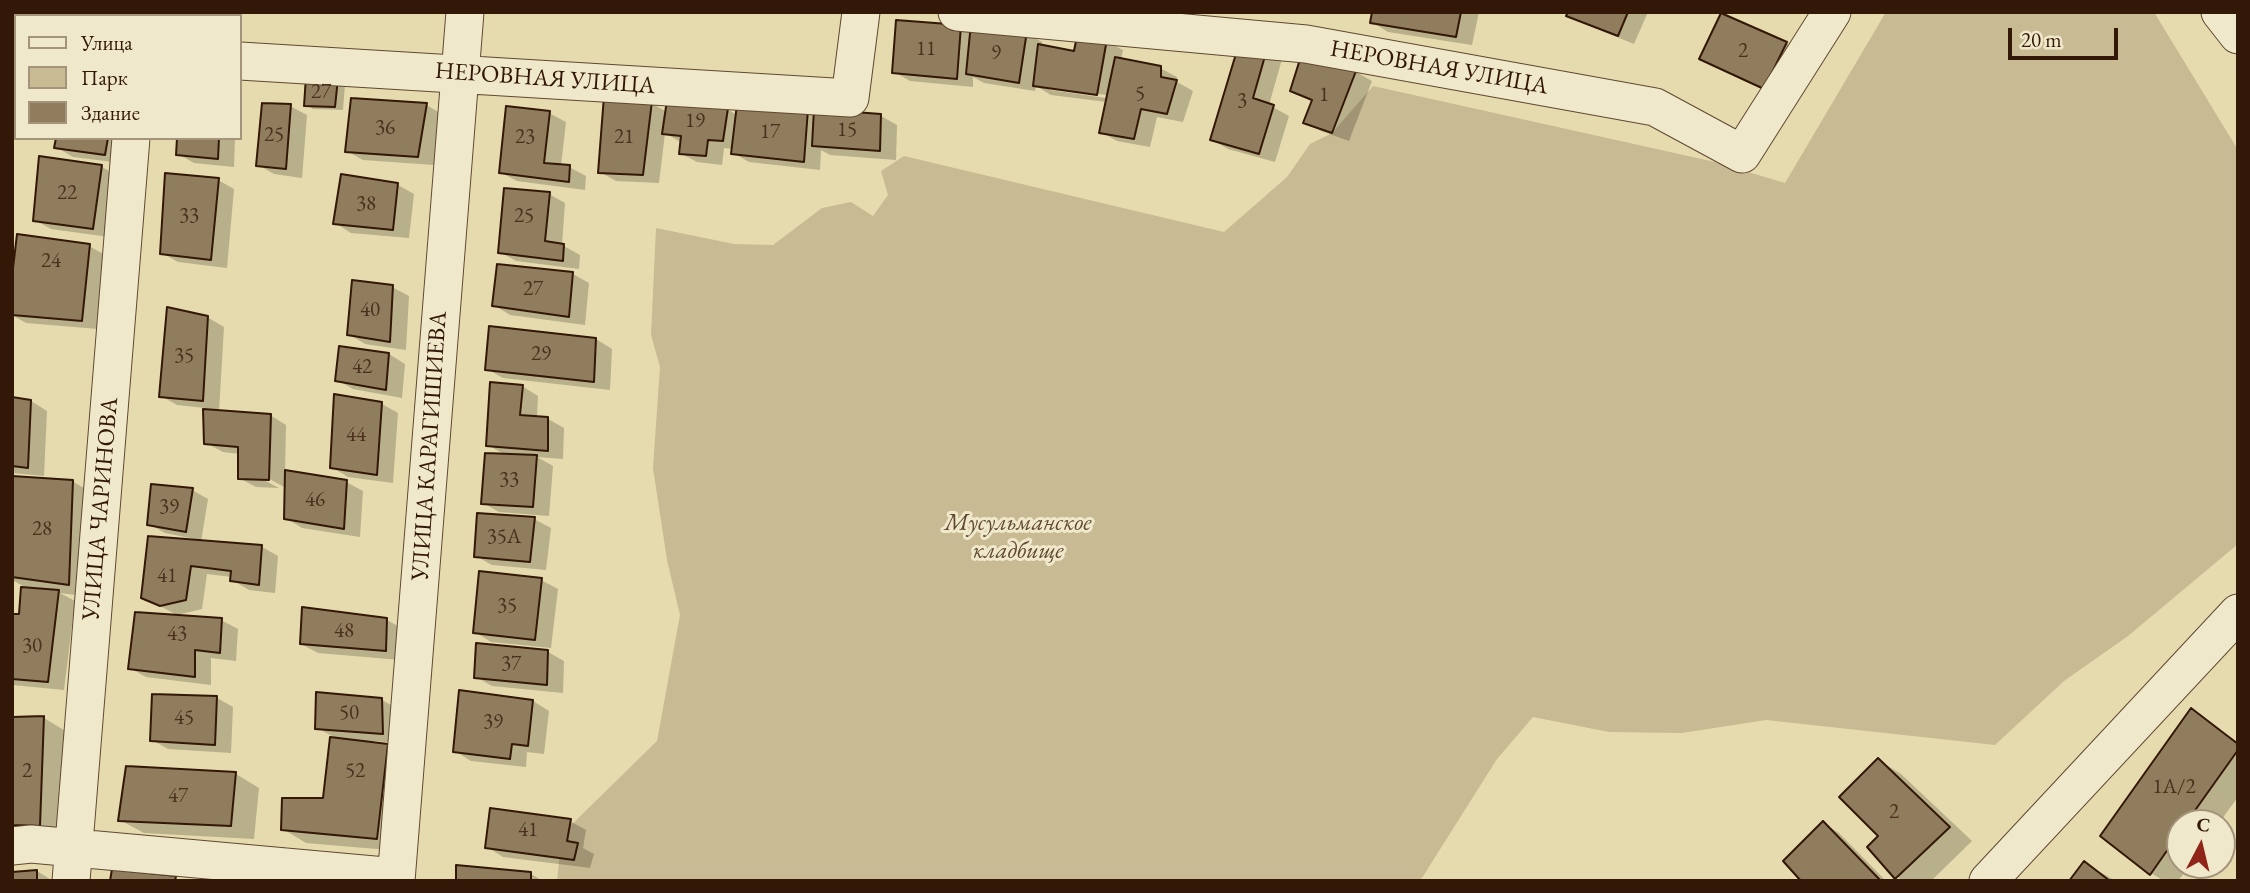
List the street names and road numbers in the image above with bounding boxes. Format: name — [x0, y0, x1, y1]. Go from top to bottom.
street label: НЕРОВНАЯ УЛИЦА — [1328, 35, 1550, 101]
street label: НЕРОВНАЯ УЛИЦА — [434, 57, 656, 101]
street label: УЛИЦА КАРАГИШИЕВА — [406, 310, 454, 582]
street label: УЛИЦА ЧАРИНОВА — [77, 396, 125, 622]

